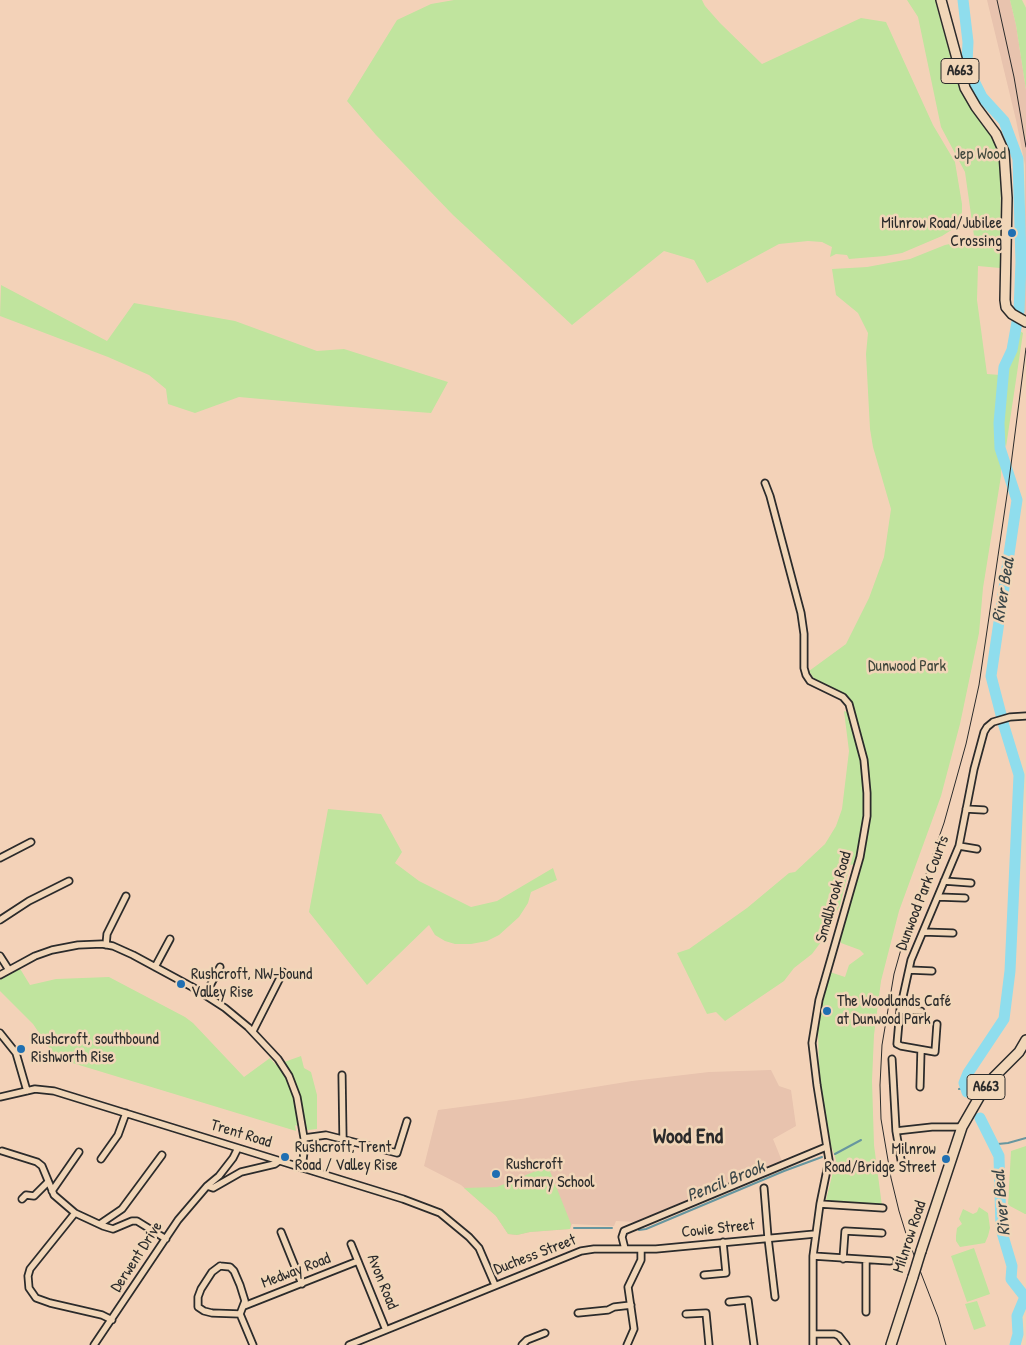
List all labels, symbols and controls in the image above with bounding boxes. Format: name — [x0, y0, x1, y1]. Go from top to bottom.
road number: A663 — [941, 58, 979, 84]
park label: Jep Wood — [954, 145, 1006, 165]
place label: Milnrow Road/Jubilee Crossing — [881, 214, 1002, 252]
marker: Milnrow Road/Jubilee Crossing — [1006, 227, 1018, 239]
water label: River Beal — [988, 556, 1020, 624]
park label: Dunwood Park — [868, 657, 946, 677]
street label: Dunwood Park Courts — [892, 833, 954, 953]
street label: Smallbrook Road — [812, 849, 856, 945]
place label: Rushcroft, NW-bound Valley Rise — [191, 965, 312, 1003]
marker: Rushcroft, NW-bound Valley Rise — [175, 978, 187, 990]
place label: The Woodlands Café at Dunwood Park — [837, 992, 951, 1030]
marker: The Woodlands Café at Dunwood Park — [821, 1005, 833, 1017]
place label: Rushcroft, southbound Rishworth Rise — [31, 1030, 159, 1068]
marker: Rushcroft, southbound Rishworth Rise — [15, 1043, 27, 1055]
road number: A663 — [967, 1074, 1005, 1100]
street label: Trent Road — [208, 1116, 274, 1152]
district label: Wood End — [653, 1124, 723, 1150]
place label: Rushcroft, Trent Road / Valley Rise — [295, 1138, 398, 1176]
place label: Milnrow Road/Bridge Street — [824, 1140, 936, 1178]
marker: Rushcroft, Trent Road / Valley Rise — [279, 1151, 291, 1163]
marker: Milnrow Road/Bridge Street — [940, 1153, 952, 1165]
place label: Rushcroft Primary School — [506, 1155, 595, 1193]
water label: Pencil Brook — [684, 1157, 768, 1207]
marker: Rushcroft Primary School — [490, 1168, 502, 1180]
water label: River Beal — [988, 1169, 1016, 1237]
street label: Milnrow Road — [889, 1199, 931, 1275]
street label: Cowie Street — [680, 1216, 756, 1242]
street label: Derwent Drive — [107, 1218, 167, 1296]
street label: Duchess Street — [491, 1231, 579, 1279]
street label: Medway Road — [259, 1249, 333, 1293]
street label: Avon Road — [362, 1252, 402, 1312]

